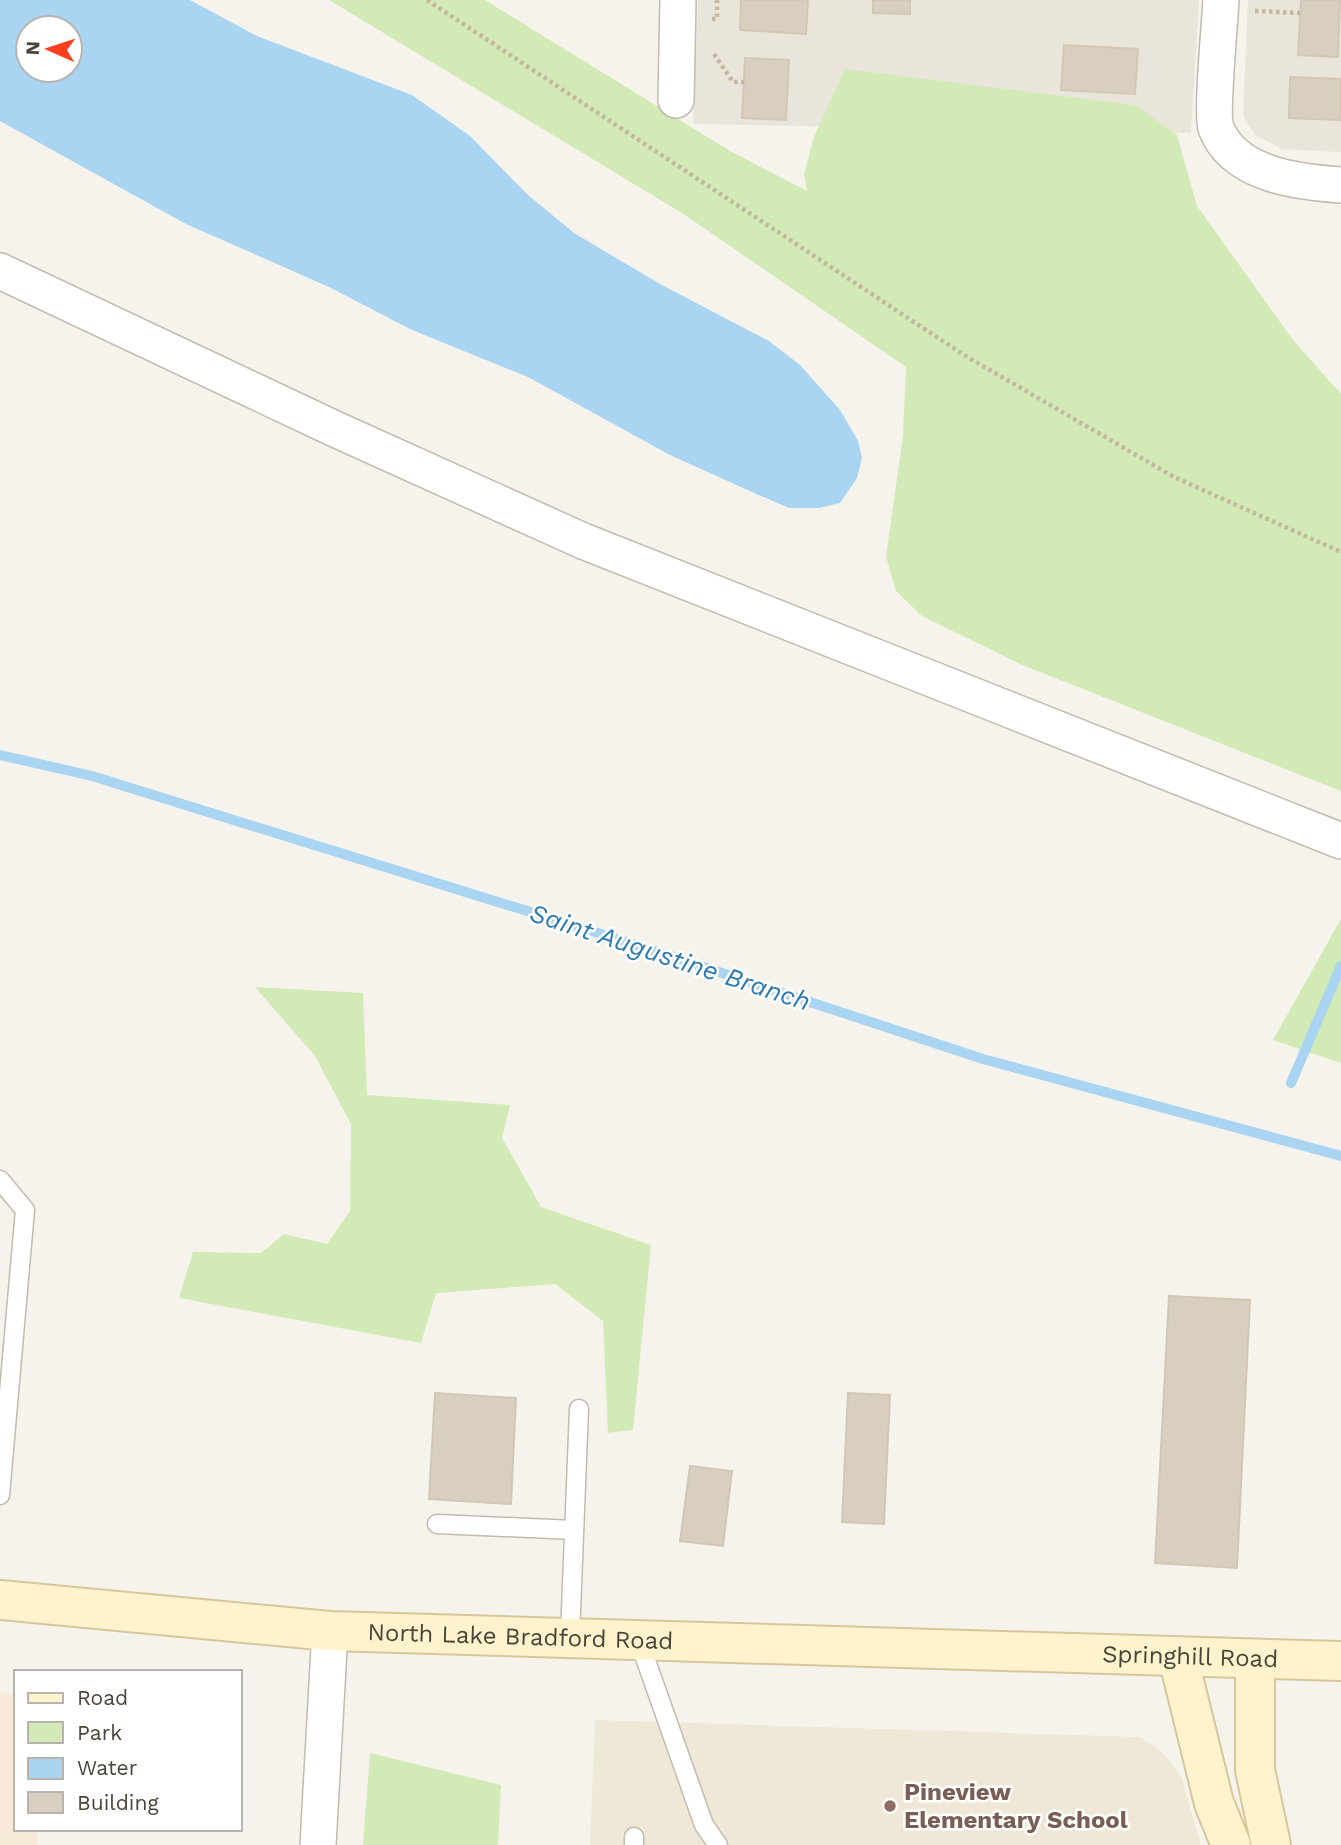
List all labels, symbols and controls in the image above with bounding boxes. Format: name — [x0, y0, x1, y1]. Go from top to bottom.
north arrow — [14, 14, 84, 84]
text: N — [21, 40, 44, 56]
water label: Saint Augustine Branch — [526, 897, 814, 1017]
street label: North Lake Bradford Road — [367, 1618, 674, 1655]
street label: Springhill Road — [1102, 1640, 1279, 1673]
legend — [14, 1670, 242, 1831]
text: Road — [77, 1685, 128, 1710]
text: Park — [77, 1720, 122, 1745]
text: Water — [77, 1755, 138, 1780]
place label: Pineview Elementary School — [904, 1778, 1128, 1834]
text: Building — [77, 1790, 159, 1815]
marker: Pineview Elementary School — [882, 1798, 898, 1814]

